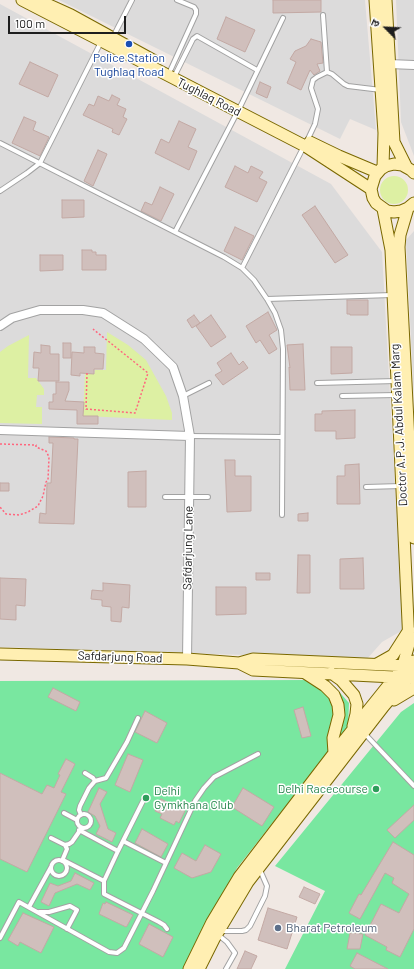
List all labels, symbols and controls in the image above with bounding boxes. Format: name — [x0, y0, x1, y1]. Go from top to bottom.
scale bar — [10, 8, 128, 34]
north arrow — [366, 8, 406, 48]
text: 100 m — [15, 16, 45, 30]
text: उ — [367, 17, 382, 29]
marker: Police Station Tughlaq Road — [124, 39, 134, 49]
place label: Police Station Tughlaq Road — [93, 51, 165, 79]
street label: Tughlaq Road — [175, 75, 243, 119]
street label: Doctor A.P.J. Abdul Kalam Marg — [388, 343, 410, 507]
street label: Safdarjung Lane — [180, 506, 196, 590]
street label: Safdarjung Road — [77, 648, 163, 666]
place label: Delhi Racecourse — [278, 782, 368, 796]
place label: Delhi Gymkhana Club — [154, 784, 233, 812]
marker: Delhi Racecourse — [371, 784, 381, 794]
marker: Delhi Gymkhana Club — [141, 793, 151, 803]
place label: Bharat Petroleum — [286, 921, 377, 935]
marker: Bharat Petroleum — [273, 923, 283, 933]

